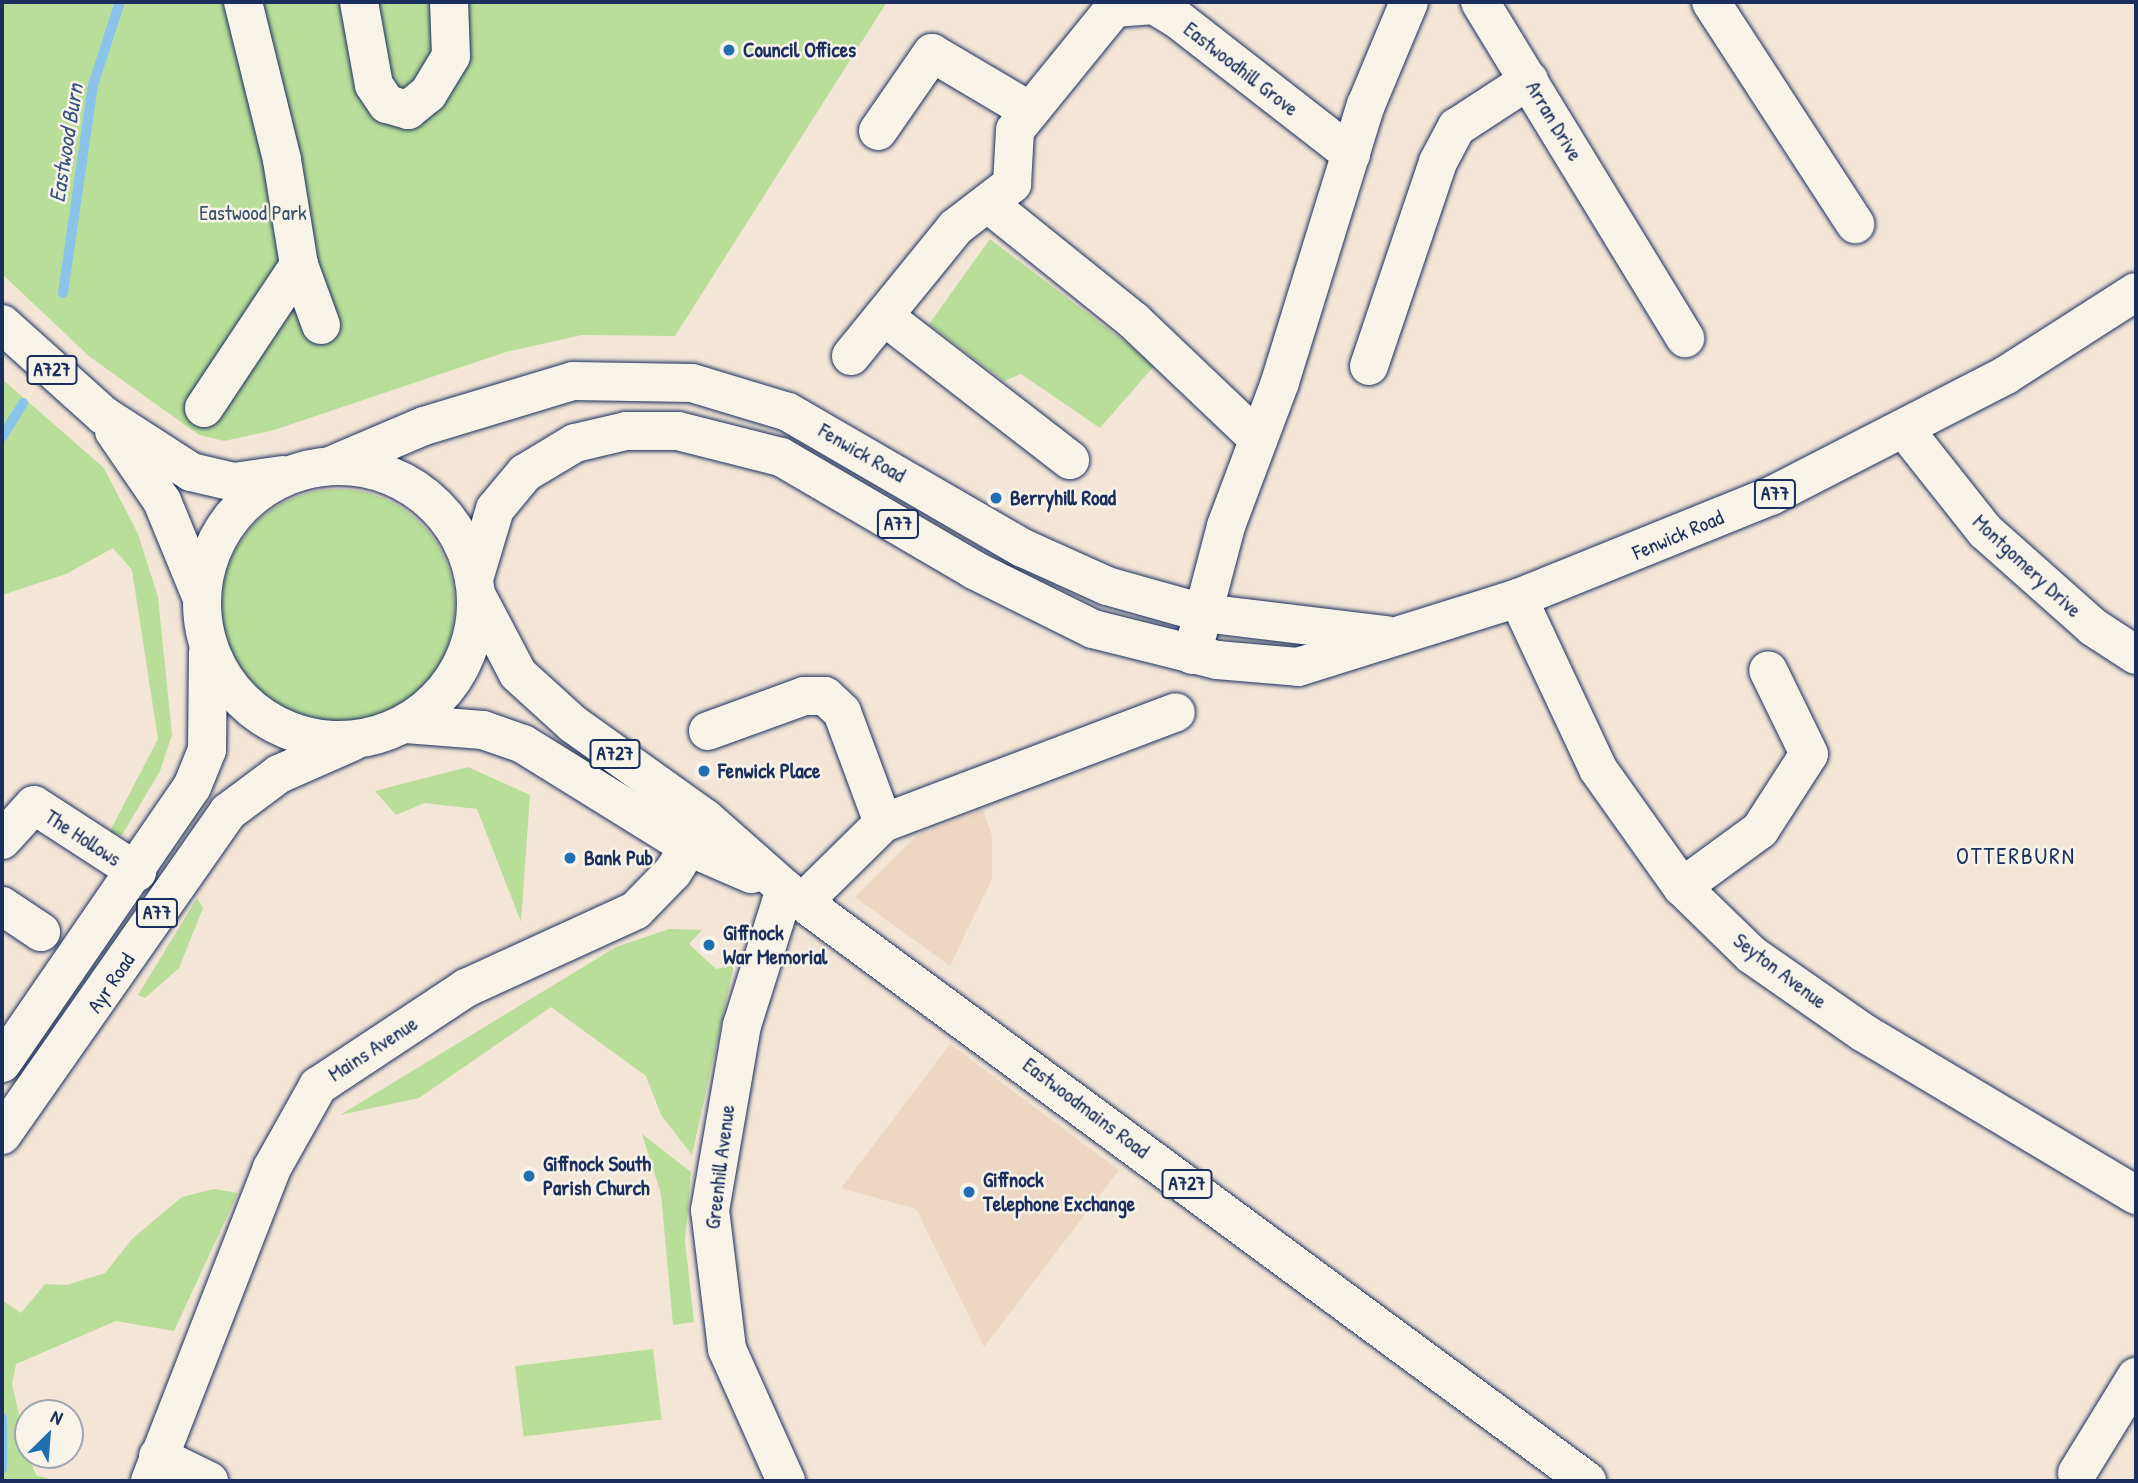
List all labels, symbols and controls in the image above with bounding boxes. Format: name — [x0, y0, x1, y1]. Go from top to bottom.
street label: Eastwoodhill Grove — [1179, 16, 1303, 122]
place label: Council Offices — [743, 37, 856, 63]
marker: Council Offices — [721, 42, 737, 58]
street label: Arran Drive — [1520, 77, 1588, 165]
water label: Eastwood Burn — [43, 82, 89, 204]
park label: Eastwood Park — [199, 200, 307, 226]
road number: A727 — [26, 354, 78, 386]
street label: Fenwick Road — [814, 418, 910, 488]
road number: A77 — [1752, 478, 1798, 509]
place label: Berryhill Road — [1010, 485, 1116, 511]
marker: Berryhill Road — [988, 490, 1004, 506]
street label: Fenwick Road — [1629, 505, 1727, 565]
road number: A77 — [875, 509, 921, 540]
street label: Montgomery Drive — [1967, 509, 2087, 623]
road number: A727 — [589, 738, 641, 769]
place label: Fenwick Place — [718, 758, 820, 784]
marker: Fenwick Place — [696, 763, 712, 779]
street label: The Hollows — [40, 804, 126, 872]
district label: OTTERBURN — [1957, 842, 2075, 870]
place label: Bank Pub — [584, 845, 653, 871]
marker: Bank Pub — [562, 850, 578, 866]
road number: A77 — [134, 897, 180, 928]
place label: Giffnock War Memorial — [723, 920, 827, 970]
street label: Seyton Avenue — [1728, 928, 1832, 1014]
marker: Giffnock War Memorial — [701, 937, 717, 953]
street label: Ayr Road — [82, 948, 140, 1018]
street label: Mains Avenue — [324, 1011, 422, 1087]
street label: Eastwoodmains Road — [1018, 1052, 1154, 1164]
street label: Greenhill Avenue — [700, 1103, 740, 1231]
place label: Giffnock South Parish Church — [543, 1151, 651, 1201]
place label: Giffnock Telephone Exchange — [983, 1167, 1135, 1217]
marker: Giffnock South Parish Church — [521, 1168, 537, 1184]
road number: A727 — [1161, 1168, 1213, 1200]
marker: Giffnock Telephone Exchange — [961, 1184, 977, 1200]
north arrow — [14, 1399, 84, 1469]
text: N — [47, 1403, 67, 1431]

